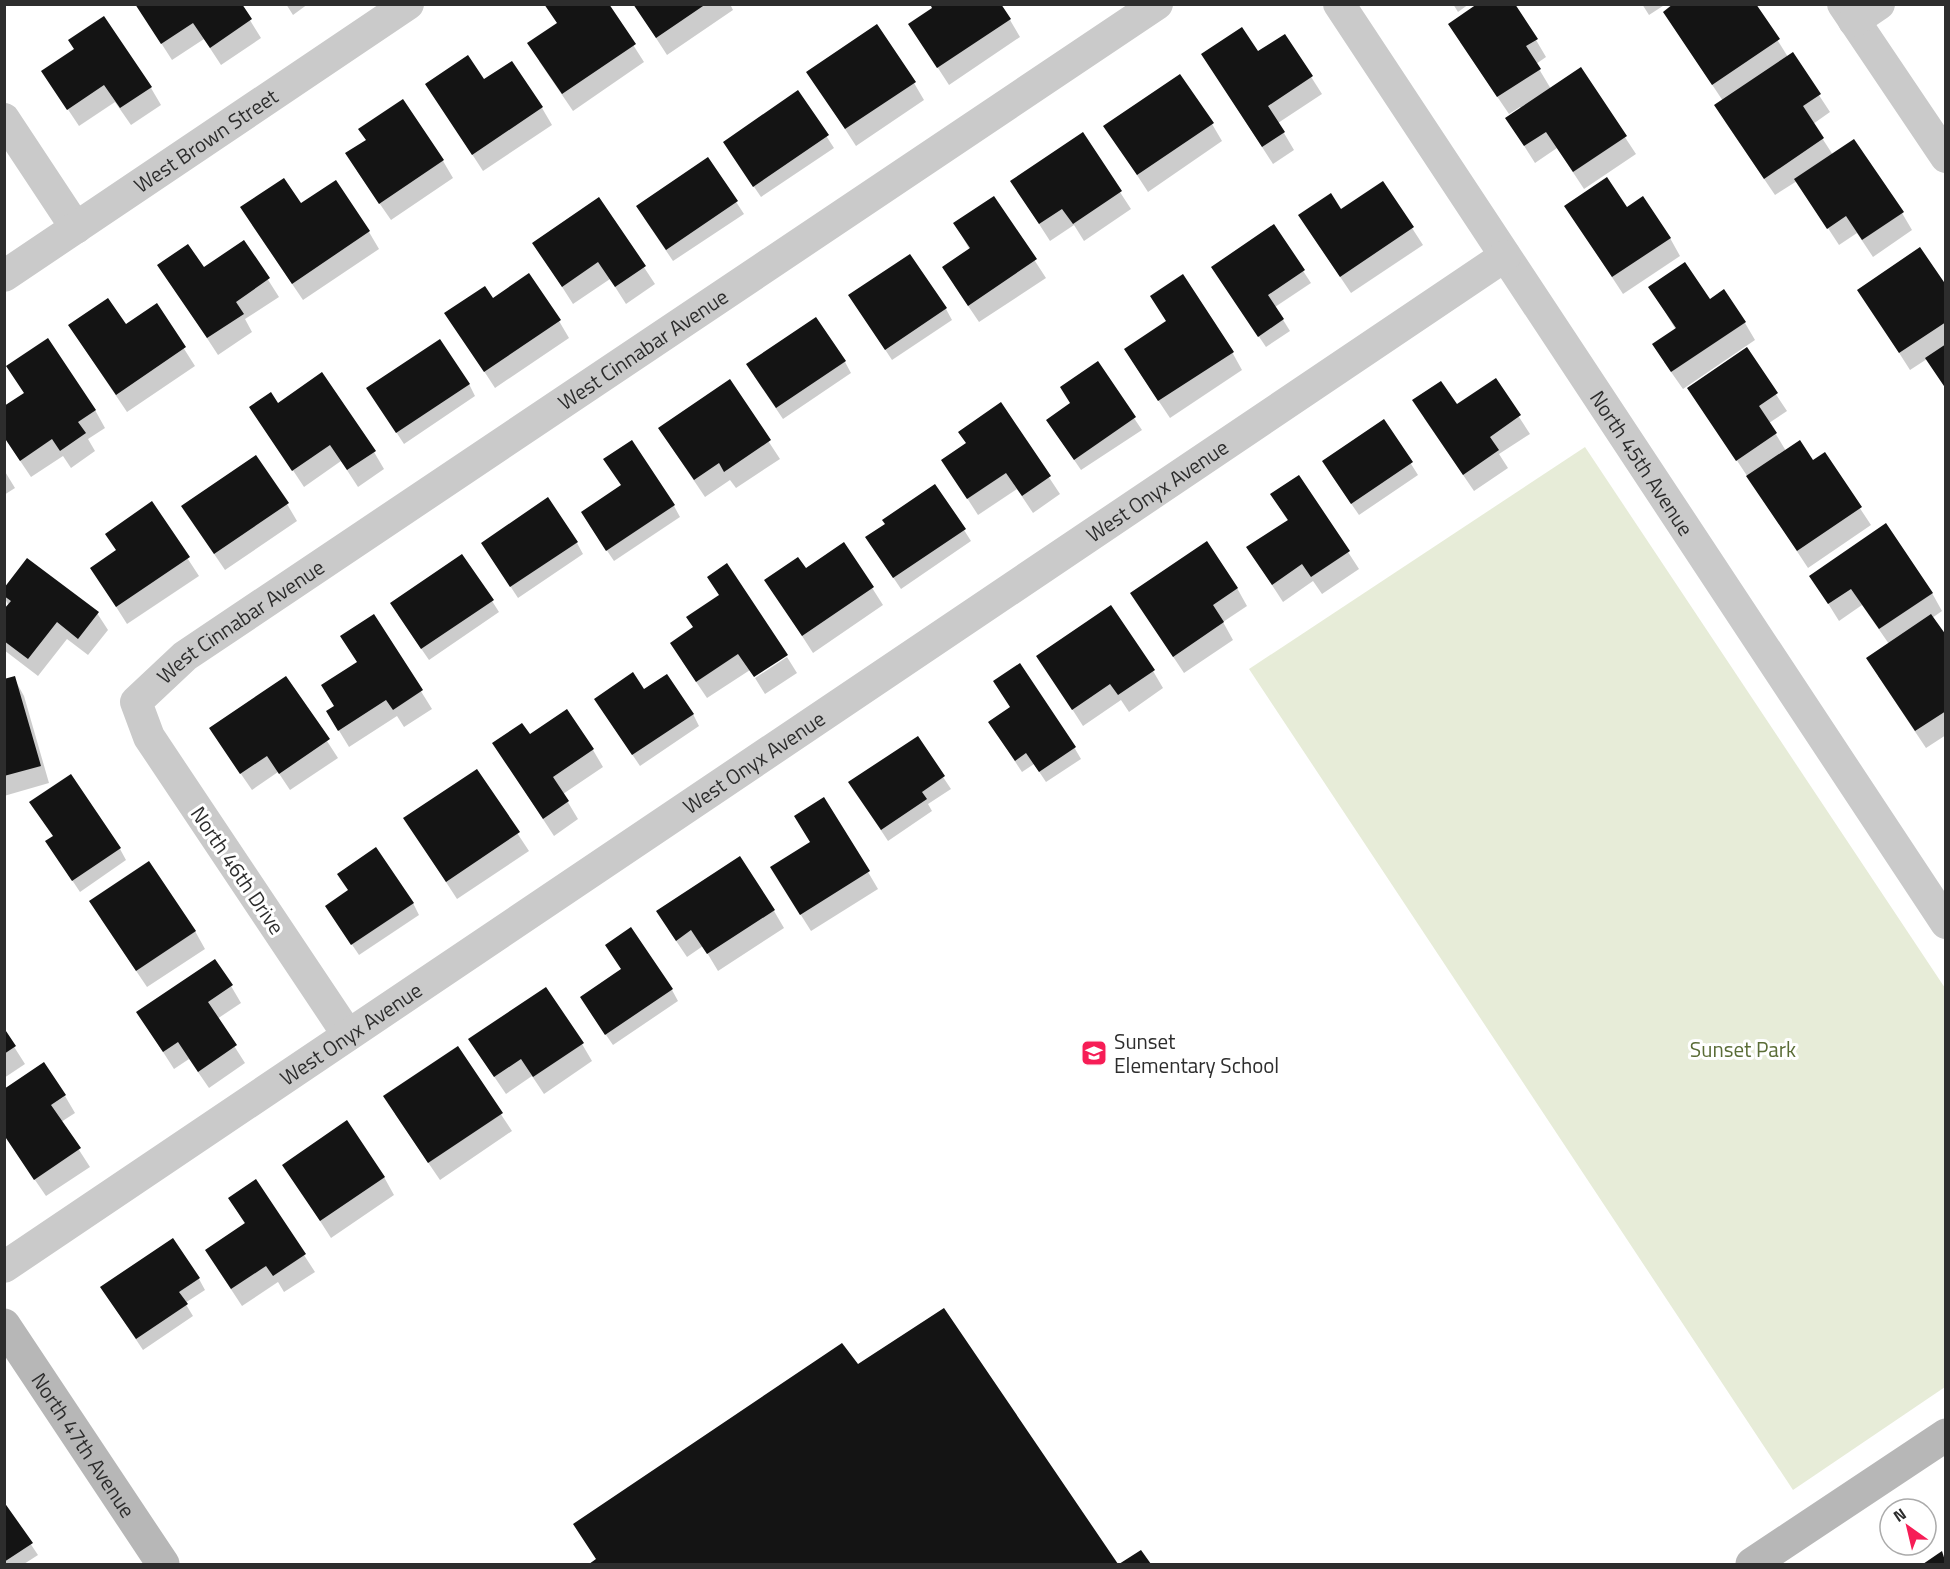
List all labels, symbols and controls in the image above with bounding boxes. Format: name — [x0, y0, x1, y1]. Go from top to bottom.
street label: West Brown Street — [127, 80, 285, 200]
street label: West Cinnabar Avenue — [551, 280, 734, 418]
street label: North 45th Avenue — [1582, 384, 1702, 542]
street label: West Onyx Avenue — [1079, 431, 1234, 550]
street label: West Cinnabar Avenue — [149, 551, 331, 691]
street label: West Onyx Avenue — [676, 702, 831, 822]
street label: North 46th Drive — [183, 800, 293, 940]
street label: West Onyx Avenue — [273, 974, 428, 1093]
place label: Sunset Elementary School — [1114, 1025, 1279, 1081]
park label: Sunset Park — [1690, 1033, 1796, 1065]
school or university icon: Sunset Elementary School — [1079, 1038, 1109, 1068]
street label: North 47th Avenue — [24, 1366, 144, 1524]
north arrow — [1878, 1497, 1938, 1557]
text: N — [1888, 1502, 1911, 1528]

